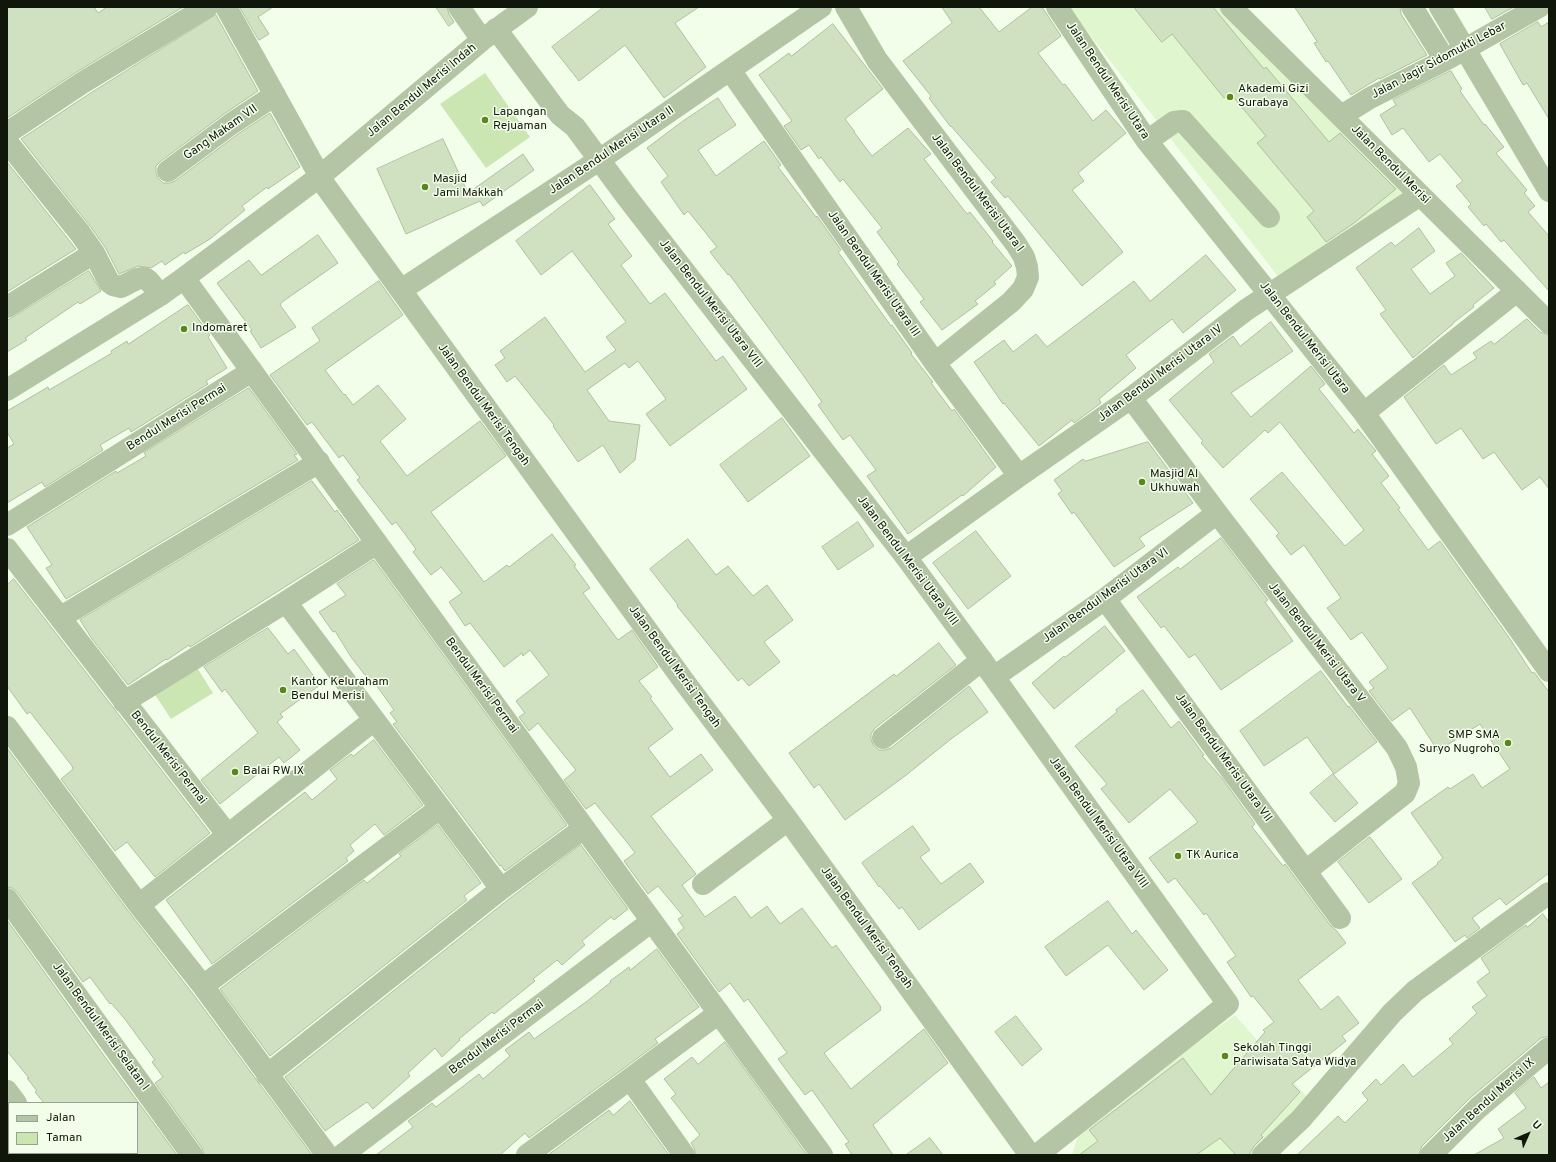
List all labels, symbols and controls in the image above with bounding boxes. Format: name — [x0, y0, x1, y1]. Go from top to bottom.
street label: Jalan Jagir Sidomukti Lebar — [1369, 19, 1509, 103]
street label: Jalan Bendul Merisi Utara — [1062, 20, 1152, 142]
street label: Jalan Bendul Merisi Indah — [364, 41, 480, 141]
place label: Akademi Gizi Surabaya — [1238, 83, 1308, 111]
marker: Akademi Gizi Surabaya — [1225, 92, 1235, 102]
street label: Gang Makam VII — [181, 102, 261, 164]
street label: Jalan Bendul Merisi Utara II — [547, 104, 677, 198]
place label: Lapangan Rejuaman — [493, 106, 547, 134]
marker: Lapangan Rejuaman — [480, 115, 490, 125]
street label: Jalan Bendul Merisi — [1348, 123, 1432, 207]
street label: Jalan Bendul Merisi Utara I — [928, 131, 1026, 255]
place label: Masjid Jami Makkah — [433, 173, 503, 201]
marker: Masjid Jami Makkah — [420, 182, 430, 192]
street label: Jalan Bendul Merisi Utara III — [824, 208, 922, 340]
street label: Jalan Bendul Merisi Utara VIII — [655, 237, 765, 371]
street label: Jalan Bendul Merisi Utara — [1256, 279, 1352, 397]
place label: Indomaret — [192, 322, 248, 336]
street label: Jalan Bendul Merisi Utara IV — [1096, 322, 1226, 426]
marker: Indomaret — [179, 324, 189, 334]
street label: Jalan Bendul Merisi Tengah — [434, 341, 532, 469]
street label: Bendul Merisi Permai — [125, 381, 229, 455]
place label: Masjid Al Ukhuwah — [1150, 468, 1200, 496]
marker: Masjid Al Ukhuwah — [1137, 477, 1147, 487]
street label: Jalan Bendul Merisi Utara VIII — [853, 493, 961, 629]
street label: Jalan Bendul Merisi Utara VI — [1040, 545, 1172, 647]
street label: Jalan Bendul Merisi Utara V — [1264, 580, 1368, 706]
street label: Jalan Bendul Merisi Tengah — [625, 603, 723, 731]
street label: Bendul Merisi Permai — [441, 635, 521, 737]
place label: Kantor Keluraham Bendul Merisi — [291, 676, 389, 704]
marker: Kantor Keluraham Bendul Merisi — [278, 685, 288, 695]
street label: Jalan Bendul Merisi Utara VII — [1171, 691, 1275, 825]
street label: Bendul Merisi Permai — [127, 708, 209, 808]
place label: SMP SMA Suryo Nugroho — [1419, 729, 1500, 757]
marker: SMP SMA Suryo Nugroho — [1503, 738, 1513, 748]
street label: Jalan Bendul Merisi Utara VIII — [1045, 754, 1151, 892]
place label: Balai RW IX — [243, 765, 304, 779]
marker: Balai RW IX — [230, 767, 240, 777]
place label: TK Aurica — [1186, 849, 1238, 863]
marker: TK Aurica — [1173, 851, 1183, 861]
street label: Jalan Bendul Merisi Tengah — [817, 864, 915, 992]
street label: Jalan Bendul Merisi Selatan I — [49, 960, 151, 1094]
street label: Bendul Merisi Permai — [447, 998, 547, 1078]
place label: Sekolah Tinggi Pariwisata Satya Widya — [1233, 1042, 1356, 1070]
marker: Sekolah Tinggi Pariwisata Satya Widya — [1220, 1051, 1230, 1061]
street label: Jalan Bendul Merisi IX — [1440, 1056, 1538, 1146]
legend — [8, 1102, 138, 1154]
text: Jalan — [46, 1110, 75, 1126]
north arrow — [1508, 1114, 1548, 1154]
text: U — [1529, 1118, 1544, 1133]
text: Taman — [46, 1130, 82, 1146]

